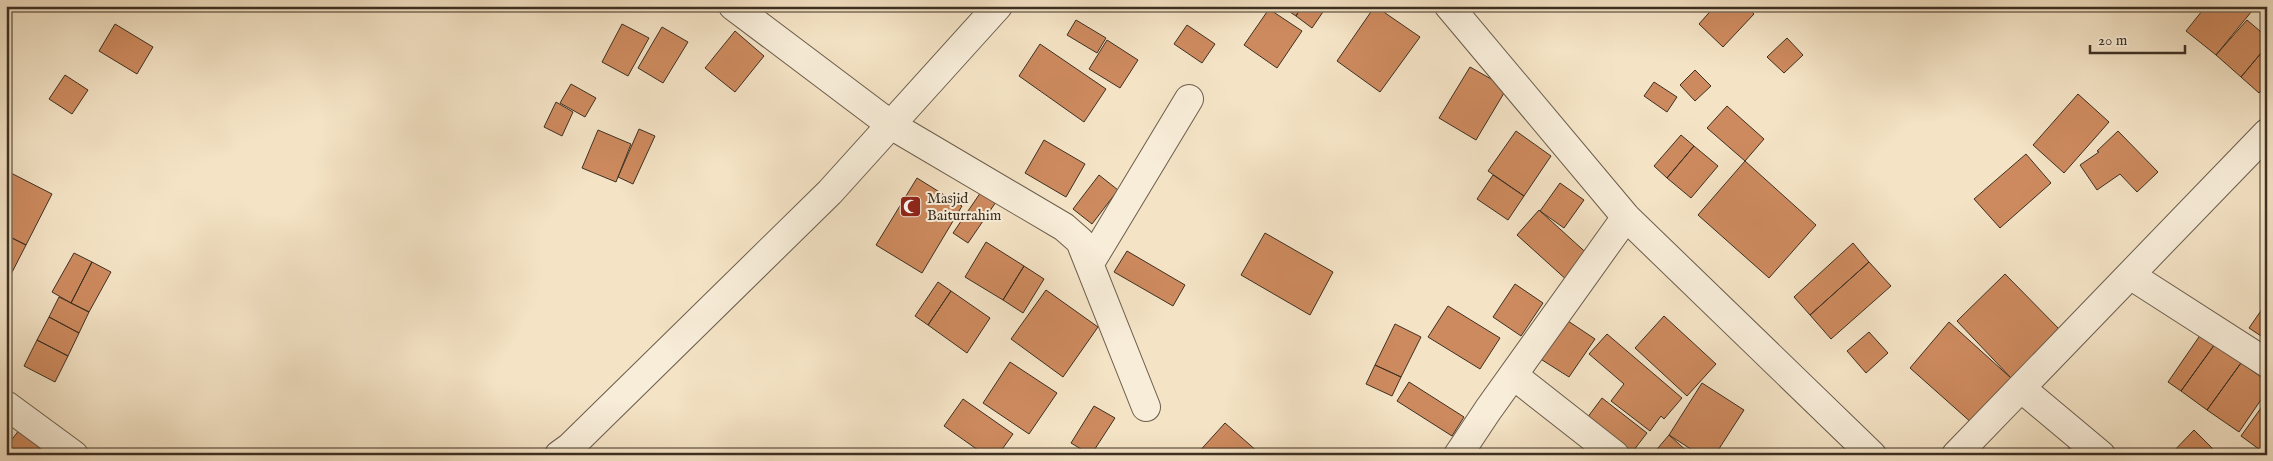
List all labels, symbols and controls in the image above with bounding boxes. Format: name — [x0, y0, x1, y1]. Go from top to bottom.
scale bar — [2090, 22, 2186, 54]
text: 20 m — [2098, 31, 2128, 50]
place label: Masjid Baiturrahim — [927, 189, 1002, 225]
mosque icon: Masjid Baiturrahim — [899, 195, 923, 219]

